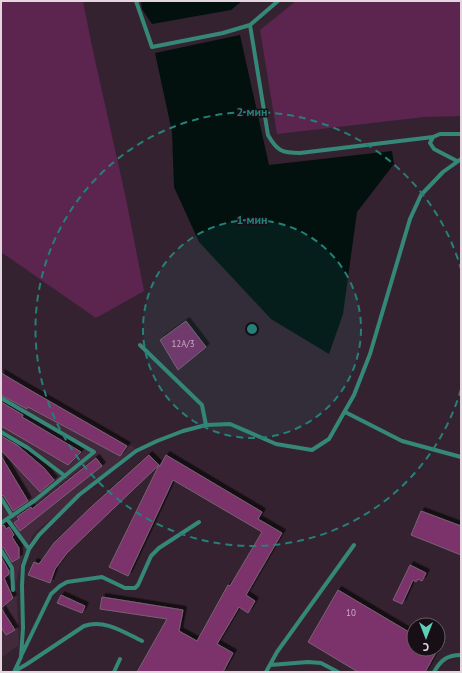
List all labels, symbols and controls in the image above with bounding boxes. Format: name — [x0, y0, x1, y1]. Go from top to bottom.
text: 2 мин — [237, 104, 267, 119]
text: 1 мин — [237, 212, 267, 227]
centre of rings — [245, 322, 259, 336]
house number: 12А/3 — [171, 338, 195, 349]
house number: 10 — [346, 607, 356, 618]
north arrow — [406, 617, 446, 657]
text: С — [423, 640, 429, 654]

